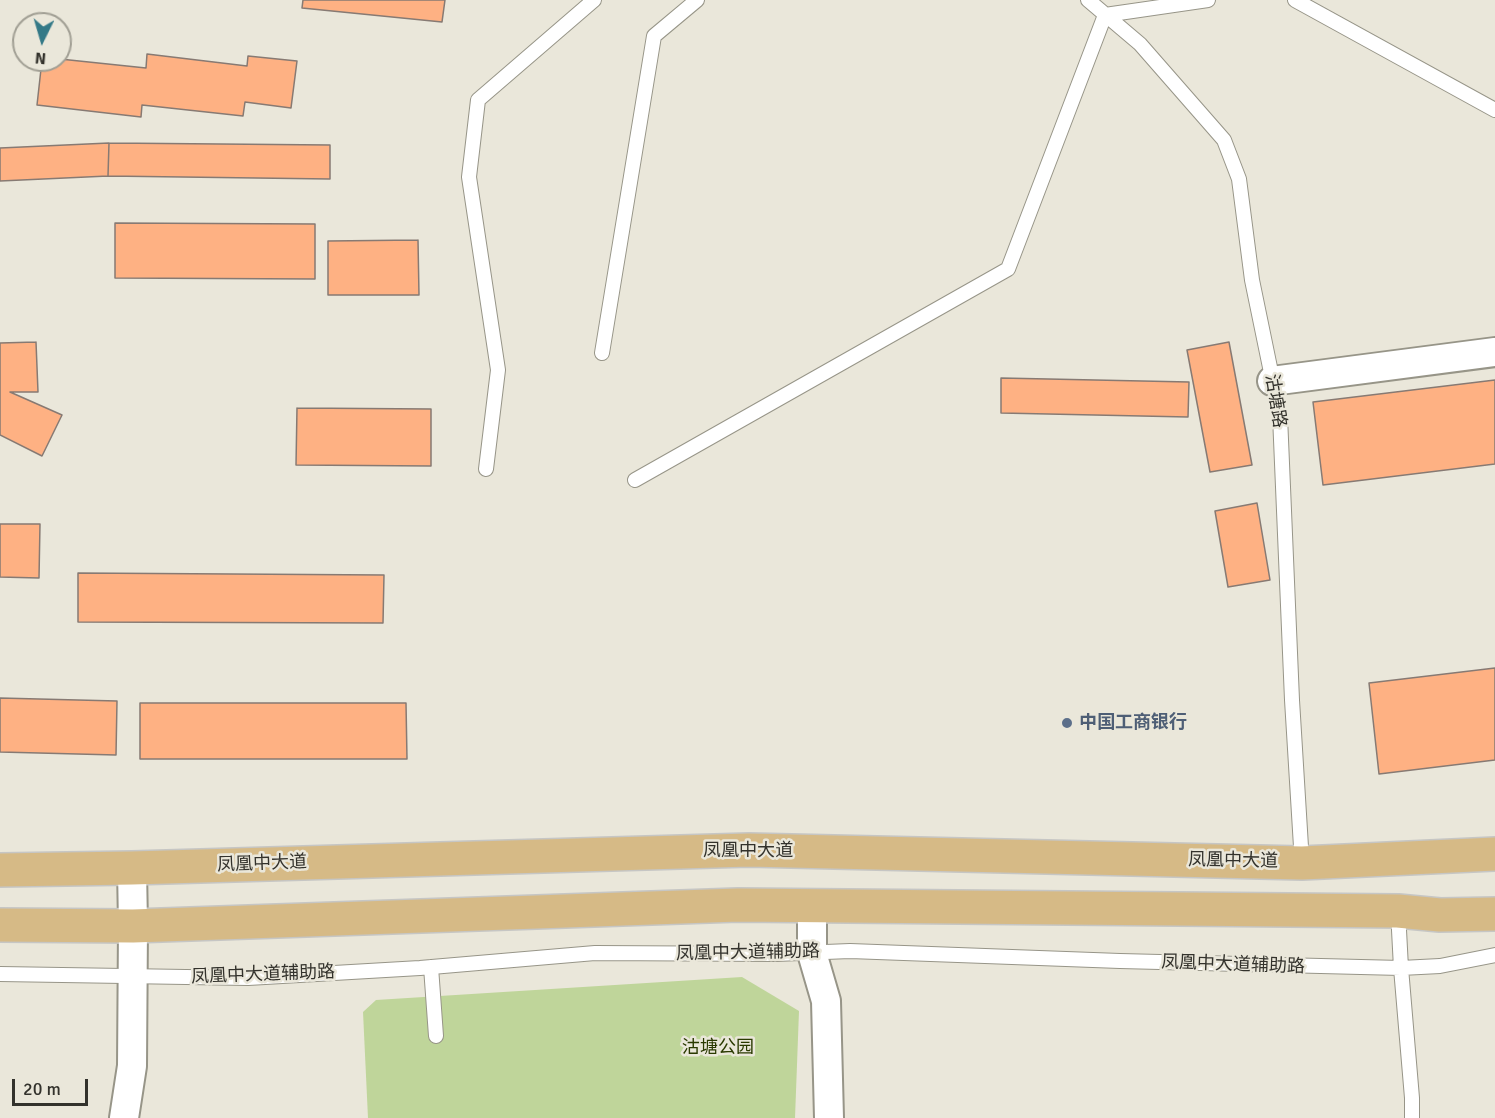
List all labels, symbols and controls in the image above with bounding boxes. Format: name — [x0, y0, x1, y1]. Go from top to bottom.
north arrow — [12, 12, 72, 72]
text: N — [34, 47, 47, 68]
street label: 沽塘路 — [1260, 373, 1290, 429]
place label: 中国工商银行 — [1079, 712, 1187, 734]
marker: 中国工商银行 — [1060, 716, 1074, 730]
street label: 凤凰中大道 — [703, 840, 793, 862]
street label: 凤凰中大道 — [1188, 849, 1278, 873]
street label: 凤凰中大道 — [217, 852, 307, 876]
street label: 凤凰中大道辅助路 — [676, 941, 820, 965]
street label: 凤凰中大道辅助路 — [1161, 952, 1305, 978]
street label: 凤凰中大道辅助路 — [191, 962, 335, 988]
park label: 沽塘公园 — [682, 1037, 754, 1059]
scale bar — [15, 1067, 92, 1105]
text: 20 m — [23, 1078, 61, 1100]

